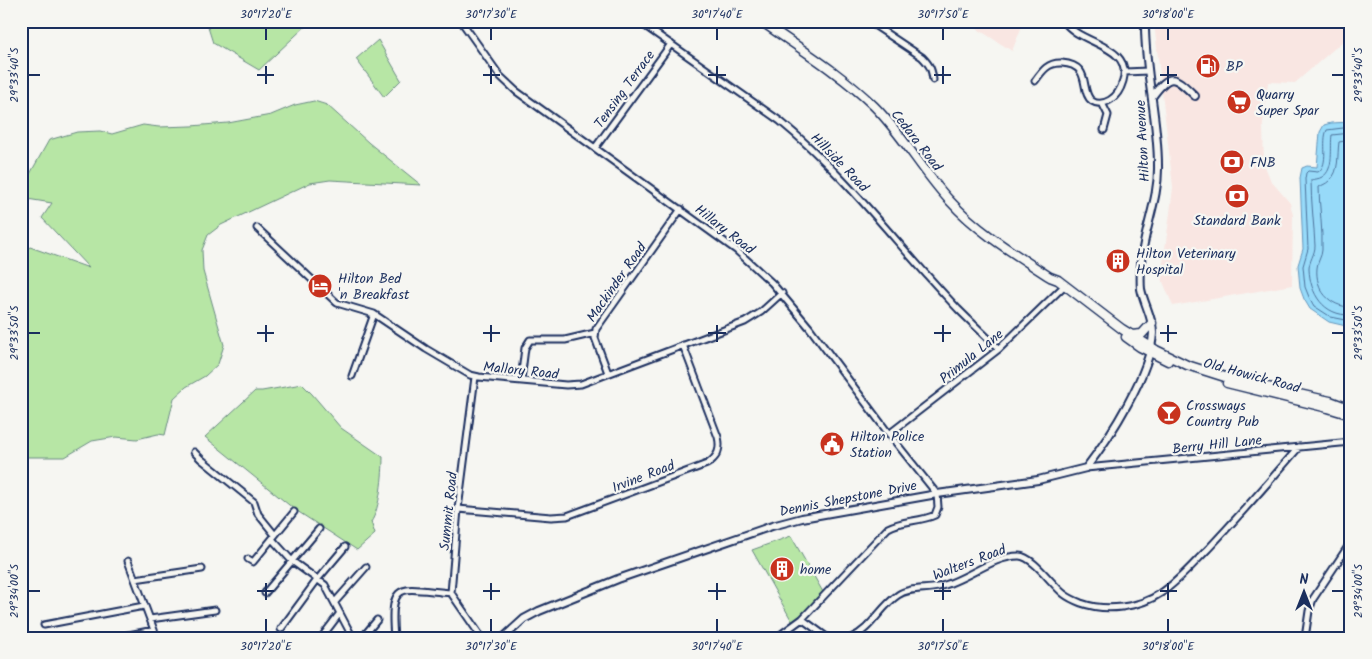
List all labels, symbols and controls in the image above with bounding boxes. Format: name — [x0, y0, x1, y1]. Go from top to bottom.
text: 30°17'20"E — [240, 5, 293, 24]
text: 30°17'30"E — [465, 5, 518, 24]
text: 30°17'40"E — [691, 5, 744, 24]
text: 30°17'50"E — [917, 5, 970, 24]
text: 30°18'00"E — [1142, 5, 1195, 24]
street label: Tensing Terrace — [589, 45, 661, 133]
text: 29°33'40"S — [5, 47, 24, 103]
text: 29°33'40"S — [1349, 47, 1368, 103]
fuel station icon: BP — [1195, 53, 1221, 79]
place label: BP — [1226, 56, 1243, 78]
place label: Quarry Super Spar — [1256, 84, 1320, 122]
supermarket icon: Quarry Super Spar — [1226, 89, 1252, 115]
street label: Hilton Avenue — [1130, 99, 1156, 183]
street label: Cedara Road — [885, 105, 948, 177]
street label: Hillside Road — [805, 128, 874, 198]
bank icon: FNB — [1219, 149, 1245, 175]
place label: FNB — [1250, 152, 1276, 174]
bank icon: Standard Bank — [1224, 183, 1250, 209]
street label: Hillary Road — [690, 199, 760, 261]
place label: Standard Bank — [1193, 210, 1281, 232]
street label: Mackinder Road — [581, 237, 653, 327]
place label: Hilton Veterinary Hospital — [1136, 243, 1236, 281]
building icon: Hilton Veterinary Hospital — [1105, 248, 1131, 274]
place label: Hilton Bed 'n Breakfast — [338, 268, 410, 306]
hotel icon: Hilton Bed 'n Breakfast — [307, 273, 333, 299]
text: 29°33'50"S — [5, 305, 24, 361]
text: 29°33'50"S — [1349, 305, 1368, 361]
street label: Primula Lane — [935, 324, 1009, 390]
street label: Old Howick Road — [1201, 352, 1304, 400]
street label: Mallory Road — [482, 356, 561, 386]
place label: Crossways Country Pub — [1186, 395, 1259, 433]
bar icon: Crossways Country Pub — [1156, 400, 1182, 426]
place label: Hilton Police Station — [850, 426, 925, 464]
street label: Berry Hill Lane — [1171, 429, 1264, 461]
public building icon: Hilton Police Station — [819, 431, 845, 457]
street label: Irvine Road — [609, 455, 679, 499]
street label: Summit Road — [434, 470, 464, 551]
street label: Dennis Shepstone Drive — [778, 475, 919, 523]
street label: Walters Road — [929, 539, 1010, 587]
building icon: home — [769, 556, 795, 582]
place label: home — [800, 559, 832, 581]
text: 29°34'00"S — [5, 563, 24, 618]
text: 29°34'00"S — [1349, 563, 1368, 618]
north arrow — [1280, 566, 1330, 616]
text: N — [1300, 569, 1309, 591]
text: 30°17'20"E — [240, 637, 293, 656]
text: 30°17'30"E — [465, 637, 518, 656]
text: 30°17'40"E — [691, 637, 744, 656]
text: 30°17'50"E — [917, 637, 970, 656]
text: 30°18'00"E — [1142, 637, 1195, 656]

